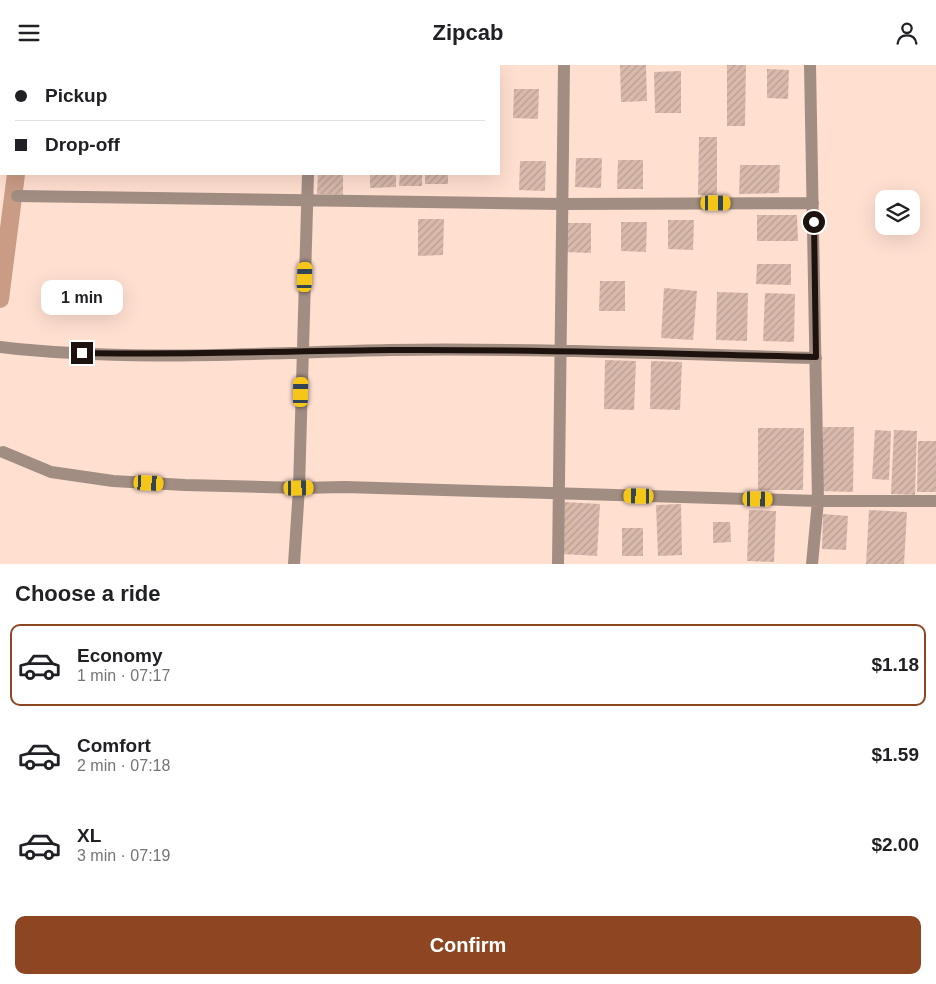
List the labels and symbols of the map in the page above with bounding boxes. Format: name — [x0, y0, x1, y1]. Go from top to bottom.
car — [701, 196, 731, 211]
route start — [803, 211, 825, 233]
car — [296, 262, 313, 292]
callout: 1 min — [41, 281, 123, 315]
route end — [71, 342, 93, 364]
car — [293, 377, 308, 407]
car — [133, 475, 164, 491]
car — [283, 480, 314, 496]
car — [623, 488, 654, 504]
car — [742, 491, 773, 507]

